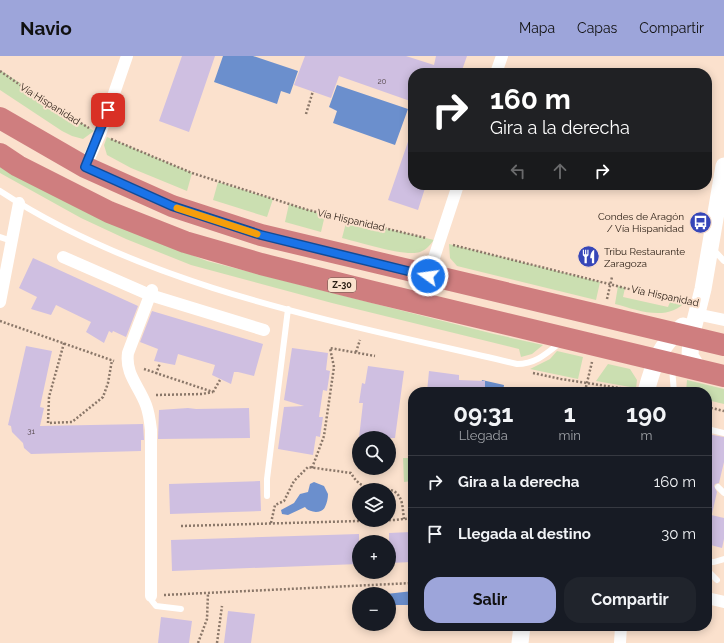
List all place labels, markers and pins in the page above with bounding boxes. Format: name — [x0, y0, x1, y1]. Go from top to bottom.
pin — [91, 93, 125, 127]
bus stop icon: Condes de Aragón / Vía Hispanidad — [687, 209, 713, 235]
place label: Condes de Aragón / Vía Hispanidad — [598, 211, 684, 234]
restaurant icon: Tribu Restaurante Zaragoza — [576, 244, 602, 270]
place label: Tribu Restaurante Zaragoza — [604, 246, 685, 269]

